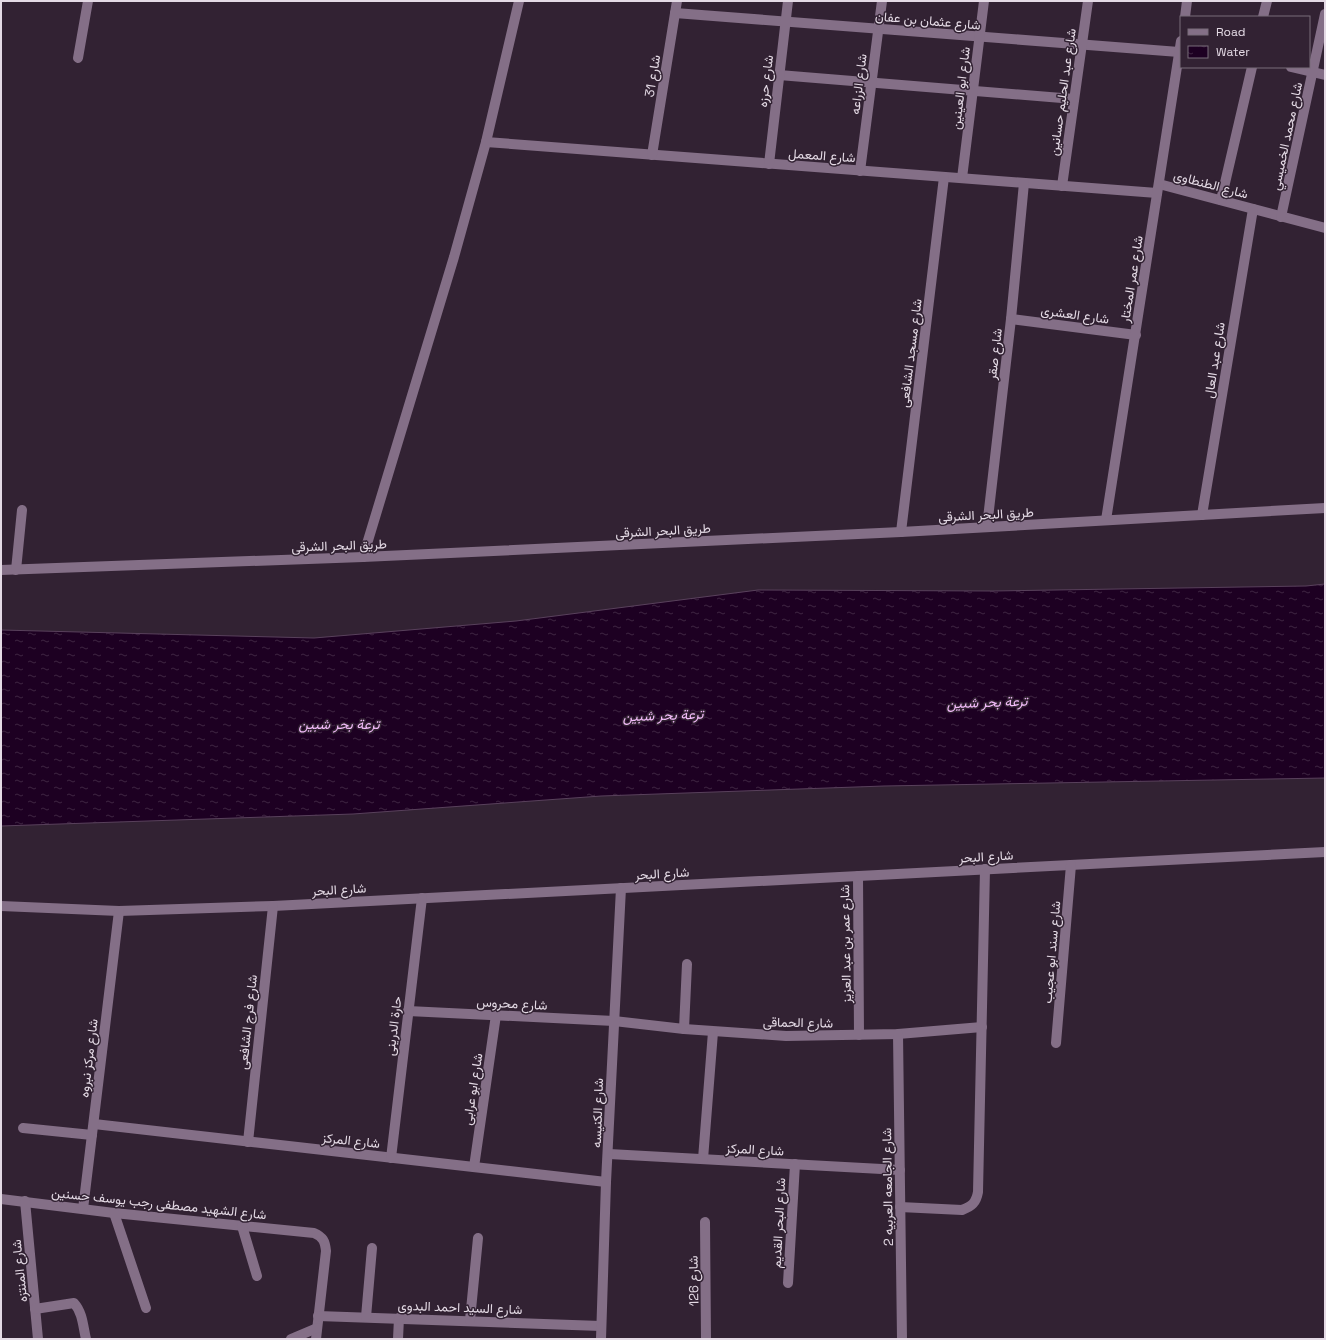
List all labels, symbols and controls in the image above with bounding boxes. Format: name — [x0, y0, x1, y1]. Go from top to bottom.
street label: شارع عثمان بن عفان — [874, 7, 981, 35]
legend — [1180, 16, 1310, 68]
text: Road — [1216, 24, 1245, 40]
street label: شارع عبد الحليم حسانين — [1045, 27, 1081, 157]
text: Water — [1216, 44, 1250, 60]
street label: شارع ابو العينين — [947, 46, 975, 131]
street label: شارع الزراعه — [846, 53, 872, 116]
street label: شارع 31 — [641, 54, 665, 99]
street label: شارع حرزه — [754, 54, 778, 108]
street label: شارع محمد الخميسي — [1267, 80, 1308, 192]
street label: شارع المعمل — [788, 145, 856, 167]
street label: شارع الطنطاوى — [1171, 166, 1250, 204]
street label: شارع عمر المختار — [1116, 234, 1148, 325]
street label: شارع مسجد الشافعى — [895, 298, 927, 409]
street label: شارع العشرى — [1040, 301, 1110, 329]
street label: شارع عبد العال — [1200, 321, 1230, 400]
street label: شارع صقر — [983, 327, 1007, 382]
street label: طريق البحر الشرقى — [938, 504, 1034, 525]
street label: طريق البحر الشرقى — [615, 520, 711, 541]
street label: طريق البحر الشرقى — [291, 535, 387, 556]
water label: ترعة بحر شبين — [946, 692, 1029, 712]
water label: ترعة بحر شبين — [622, 705, 705, 725]
water label: ترعة بحر شبين — [299, 715, 381, 733]
street label: شارع البحر — [957, 847, 1014, 867]
street label: شارع البحر — [633, 864, 690, 884]
street label: شارع البحر — [310, 880, 367, 900]
street label: شارع عمر بن عبد العزيز — [836, 884, 856, 1005]
street label: شارع سند ابو عجيب — [1039, 900, 1065, 1004]
street label: شارع فرج الشافعى — [234, 974, 262, 1071]
street label: شارع محروس — [476, 993, 548, 1015]
street label: حارة الدرينى — [381, 995, 406, 1057]
street label: شارع الحماقى — [763, 1013, 833, 1033]
street label: شارع مركز نبروه — [75, 1018, 103, 1099]
street label: شارع ابو عرابى — [458, 1052, 488, 1127]
street label: شارع الكنيسه — [588, 1078, 608, 1148]
street label: شارع الجامعه العربيه 2 — [878, 1128, 898, 1246]
street label: شارع المركز — [320, 1129, 381, 1153]
street label: شارع المركز — [724, 1139, 785, 1161]
street label: شارع البحر القديم — [768, 1177, 790, 1269]
street label: شارع الشهيد مصطفى رجب يوسف حسنين — [50, 1184, 267, 1224]
street label: شارع المنتزه — [8, 1239, 32, 1303]
street label: شارع 126 — [685, 1255, 703, 1307]
street label: شارع السيد احمد البدوى — [397, 1297, 523, 1319]

